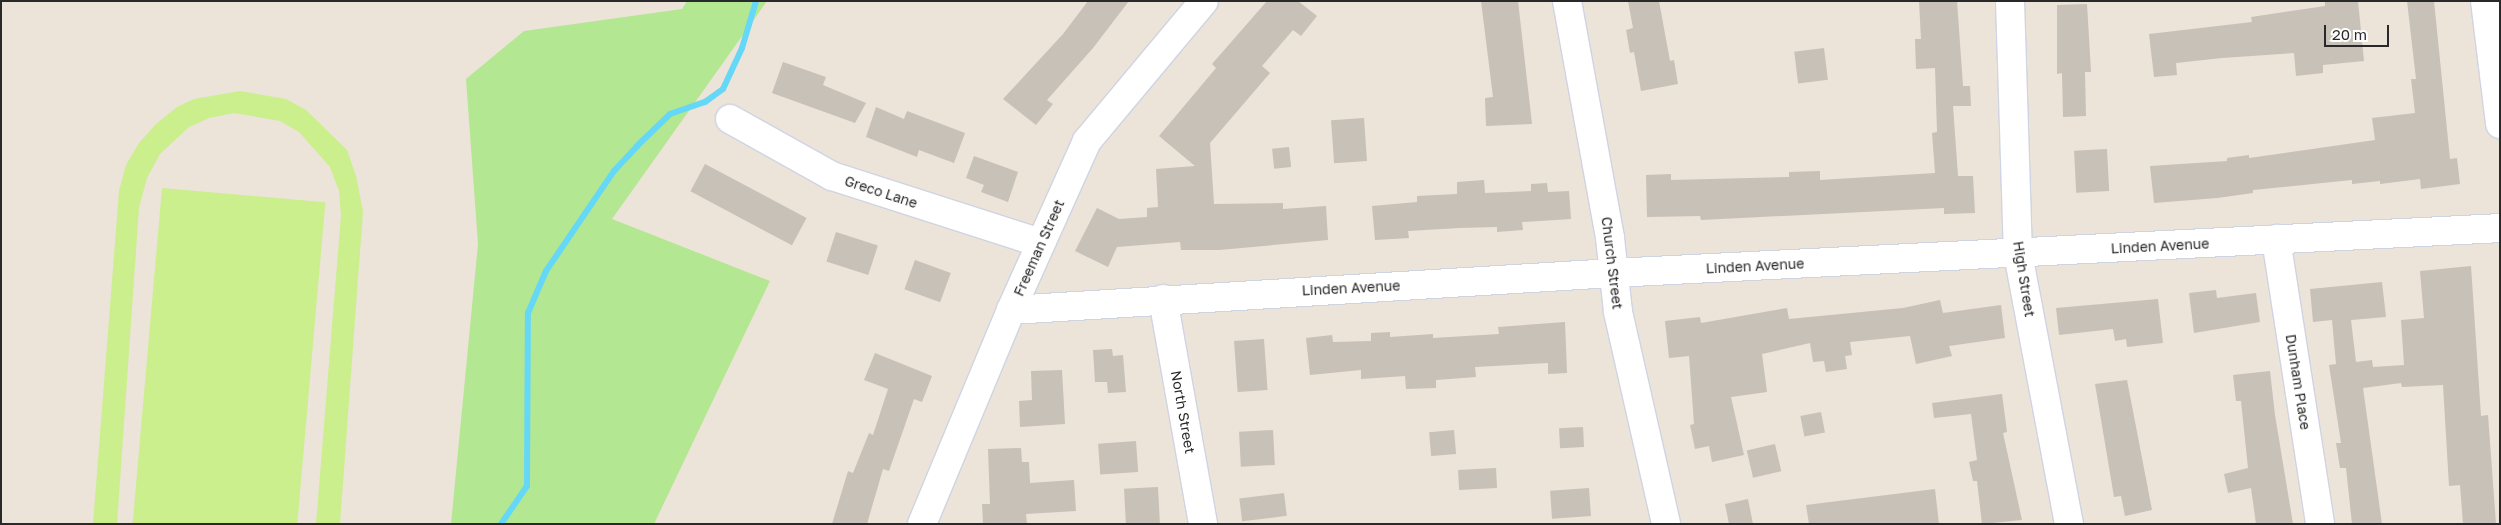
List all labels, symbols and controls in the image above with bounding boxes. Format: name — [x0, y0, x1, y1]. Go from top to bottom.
scale bar — [2326, 15, 2391, 47]
text: 20 m — [2332, 25, 2367, 43]
street label: Greco Lane — [842, 172, 920, 212]
street label: Freeman Street — [1010, 197, 1068, 299]
street label: Church Street — [1598, 216, 1626, 310]
street label: Linden Avenue — [2110, 235, 2210, 257]
street label: High Street — [2010, 240, 2038, 318]
street label: Linden Avenue — [1705, 255, 1805, 277]
street label: Linden Avenue — [1301, 277, 1401, 299]
street label: Dunham Place — [2282, 333, 2314, 431]
street label: North Street — [1167, 369, 1199, 455]

